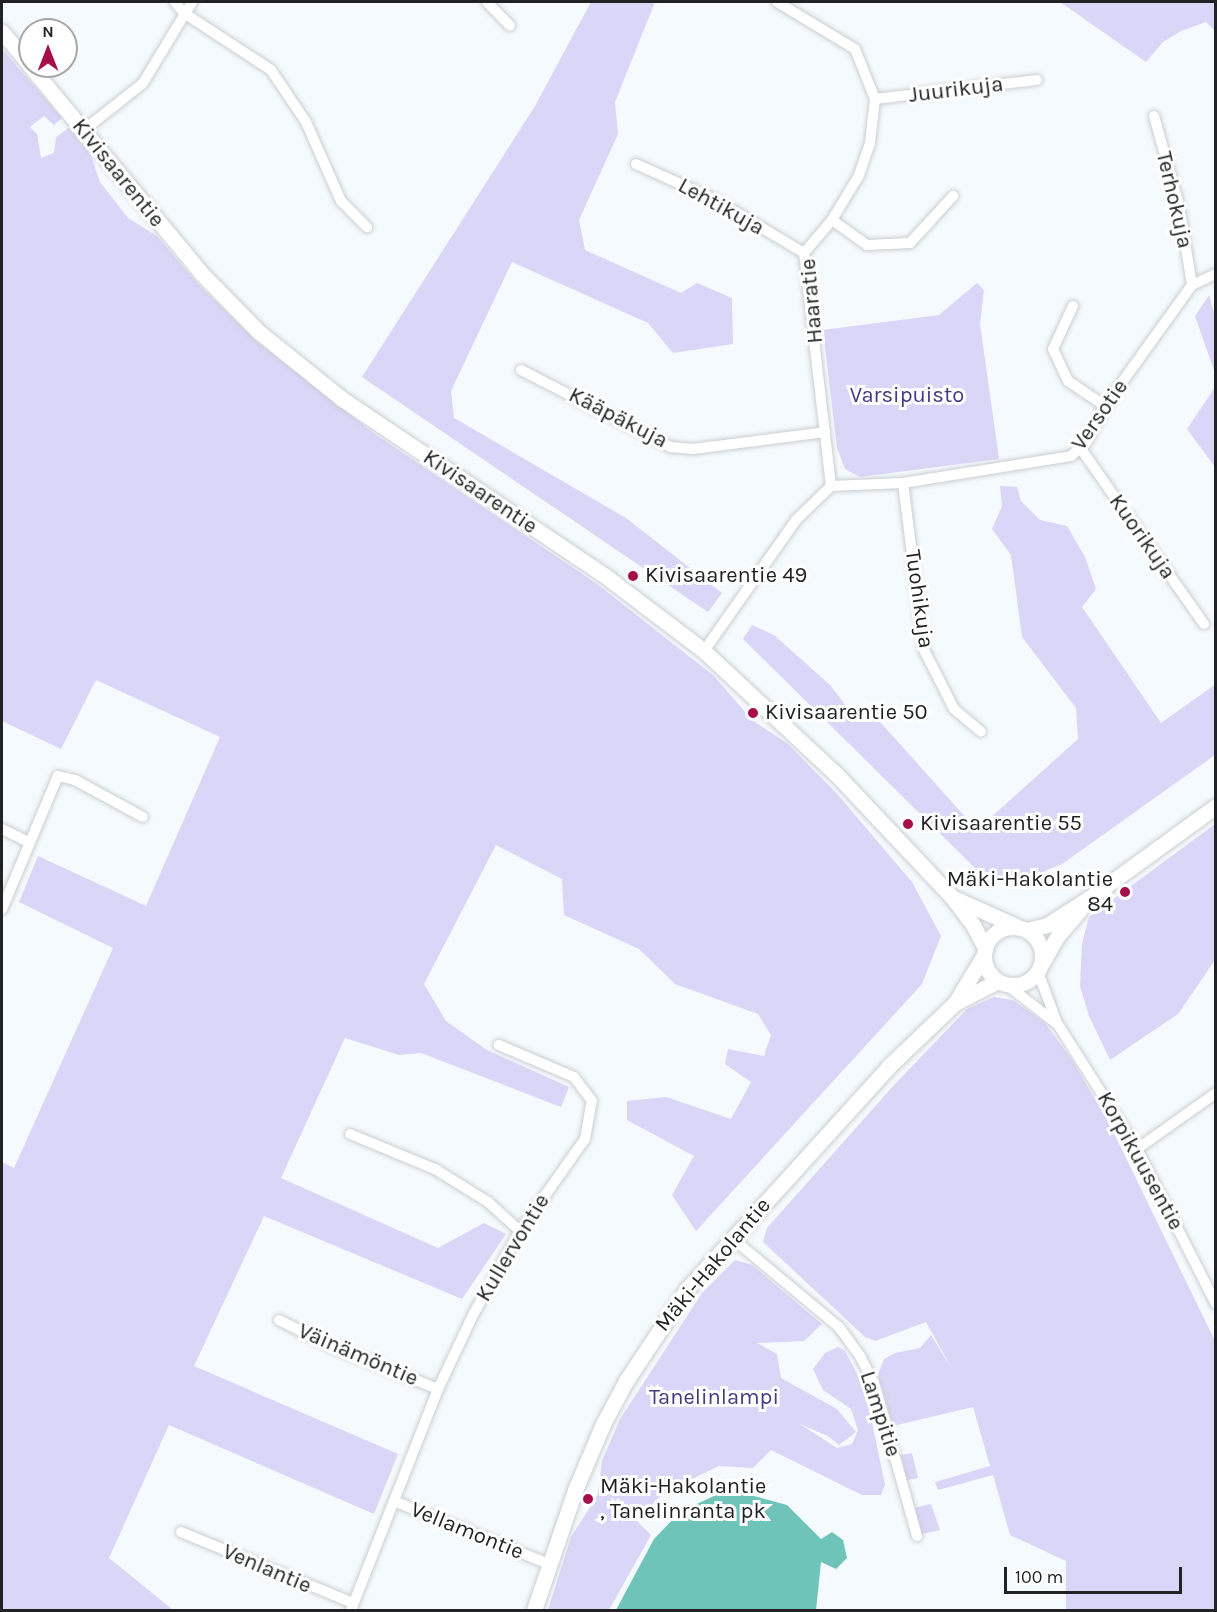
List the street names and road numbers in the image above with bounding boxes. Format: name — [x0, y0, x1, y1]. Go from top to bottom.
street label: Juurikuja — [907, 71, 1005, 109]
street label: Kivisaarentie — [66, 113, 170, 233]
street label: Terhokuja — [1150, 149, 1198, 251]
street label: Lehtikuja — [673, 173, 769, 241]
street label: Haaratie — [795, 257, 829, 345]
street label: Versotie — [1066, 374, 1134, 456]
street label: Kääpäkuja — [564, 382, 672, 454]
street label: Kivisaarentie — [418, 444, 542, 540]
street label: Kuorikuja — [1103, 489, 1181, 585]
street label: Tuohikuja — [899, 548, 939, 650]
street label: Korpikuusentie — [1091, 1087, 1189, 1235]
street label: Kullervontie — [471, 1189, 555, 1307]
street label: Mäki-Hakolantie — [649, 1193, 777, 1337]
street label: Väinämöntie — [294, 1318, 422, 1392]
street label: Lampitie — [854, 1368, 906, 1460]
street label: Vellamontie — [407, 1496, 527, 1566]
street label: Venlantie — [219, 1539, 315, 1599]

